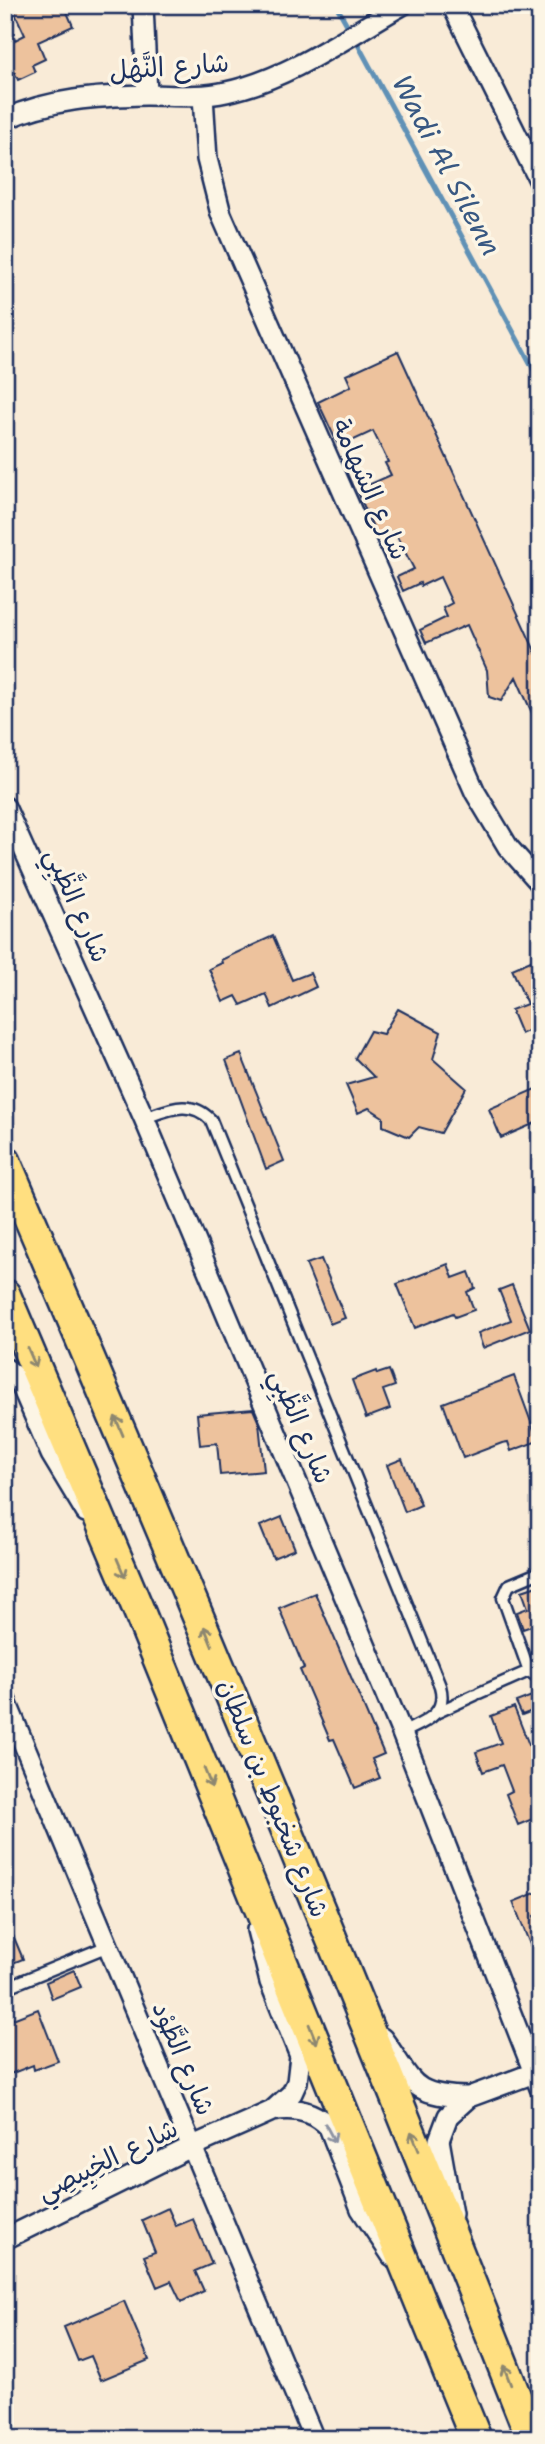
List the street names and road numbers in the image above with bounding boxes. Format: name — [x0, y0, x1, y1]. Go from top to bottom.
street label: شارع النَّهْل — [108, 44, 230, 89]
street label: شارع الشهامة — [323, 413, 418, 566]
street label: شارع الظَّبِي — [32, 841, 121, 970]
street label: شارع الظَّبِي — [257, 1362, 345, 1491]
street label: شارع شخبوط بن سلطان — [209, 1674, 338, 1923]
street label: شارع الطَّوْد — [143, 1996, 224, 2121]
street label: شارع الخِبِيصِي — [31, 2110, 186, 2214]

